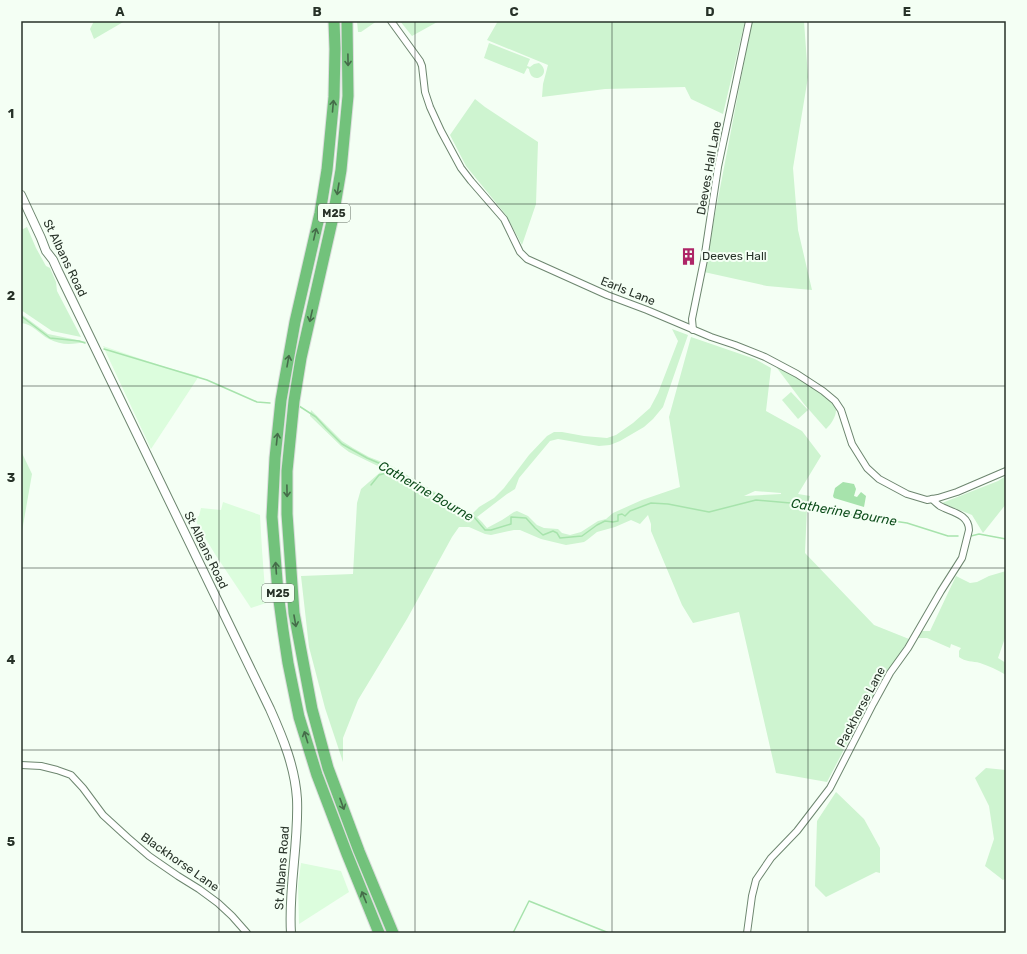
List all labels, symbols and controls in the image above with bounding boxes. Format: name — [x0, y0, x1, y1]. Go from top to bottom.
text: A — [115, 4, 125, 19]
text: B — [312, 4, 322, 19]
text: C — [509, 4, 519, 19]
text: D — [705, 4, 715, 19]
text: E — [903, 4, 911, 19]
one-way arrow — [344, 53, 352, 66]
one-way arrow — [329, 100, 337, 113]
text: 1 — [8, 106, 14, 121]
street label: Deeves Hall Lane — [694, 120, 724, 216]
one-way arrow — [334, 182, 342, 195]
road number: M25 — [318, 204, 350, 222]
street label: St Albans Road — [40, 217, 90, 299]
one-way arrow — [312, 228, 320, 241]
building icon: Deeves Hall — [679, 246, 699, 266]
place label: Deeves Hall — [702, 249, 767, 263]
street label: Earls Lane — [599, 274, 658, 308]
text: 2 — [7, 288, 15, 303]
one-way arrow — [306, 310, 314, 323]
one-way arrow — [284, 355, 292, 368]
one-way arrow — [273, 433, 281, 446]
water label: Catherine Bourne — [376, 458, 476, 524]
text: 3 — [7, 470, 16, 485]
one-way arrow — [283, 484, 291, 497]
water label: Catherine Bourne — [790, 495, 898, 529]
street label: St Albans Road — [181, 509, 231, 591]
one-way arrow — [272, 562, 279, 575]
road number: M25 — [262, 584, 294, 602]
one-way arrow — [291, 614, 299, 627]
text: 4 — [7, 652, 16, 667]
street label: Packhorse Lane — [834, 664, 888, 750]
one-way arrow — [302, 731, 309, 744]
one-way arrow — [339, 798, 346, 811]
street label: St Albans Road — [272, 825, 292, 911]
street label: Blackhorse Lane — [138, 830, 222, 894]
text: 5 — [7, 834, 15, 849]
one-way arrow — [360, 891, 368, 903]

